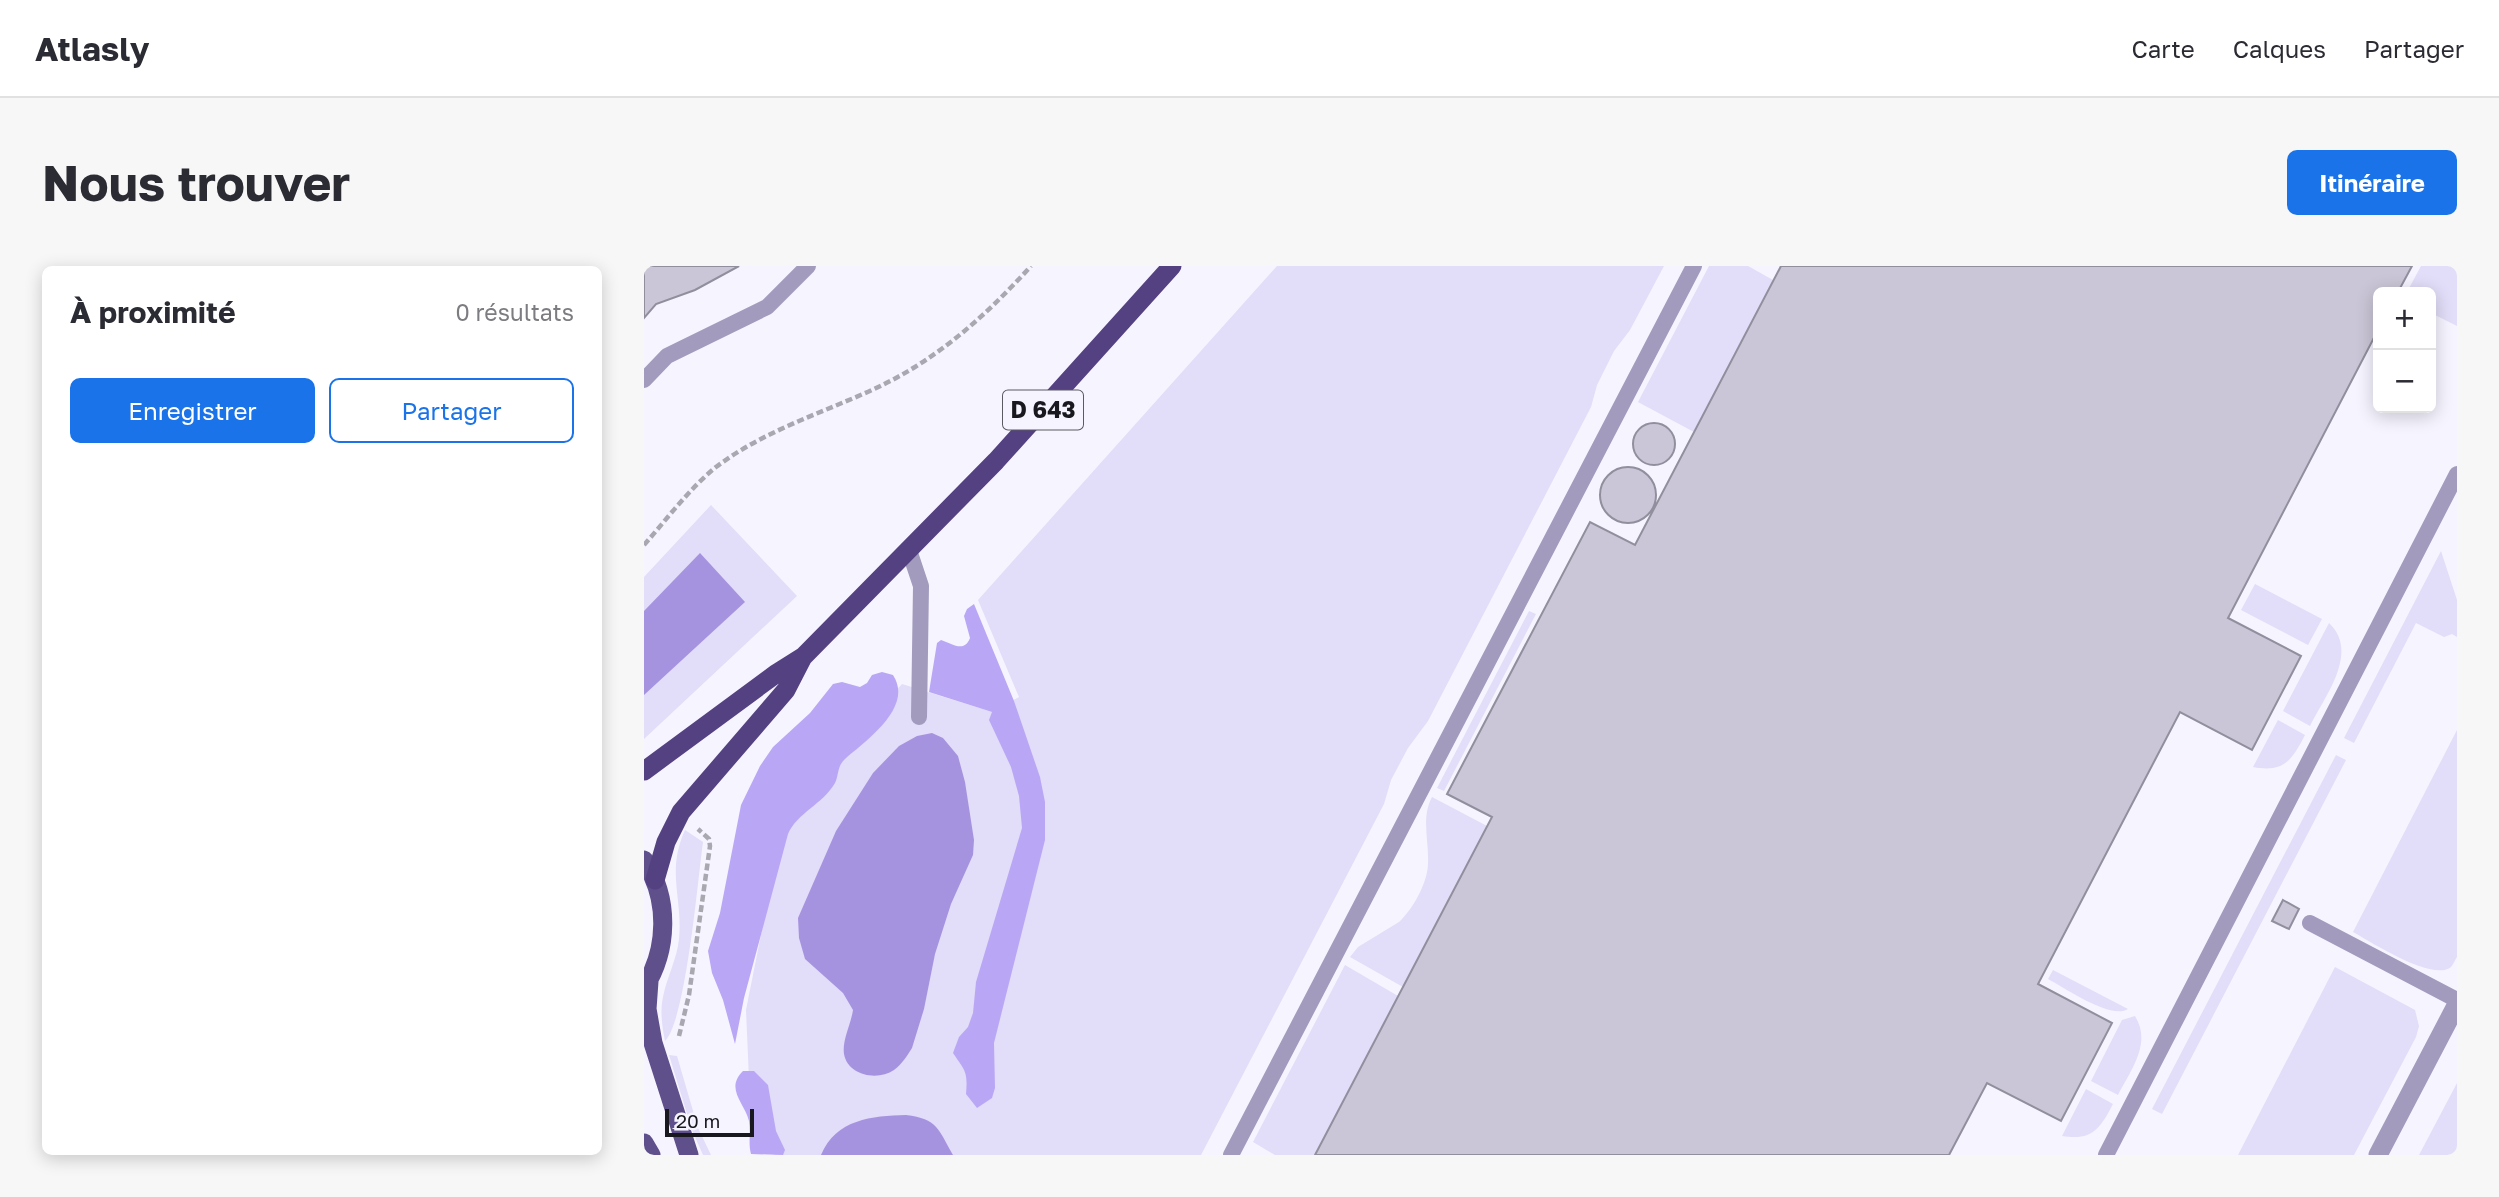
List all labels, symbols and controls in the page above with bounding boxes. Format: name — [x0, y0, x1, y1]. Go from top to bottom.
text: Atlasly — [35, 29, 150, 68]
text: Carte — [2131, 34, 2195, 63]
text: Calques — [2233, 34, 2326, 63]
text: Partager — [2364, 34, 2464, 63]
button: Itinéraire — [2287, 150, 2457, 215]
text: Nous trouver — [42, 153, 350, 212]
map controls — [2373, 287, 2436, 413]
button: + — [2373, 287, 2436, 350]
text: À proximité — [70, 294, 236, 330]
text: 0 résultats — [456, 298, 574, 326]
button: − — [2373, 350, 2436, 413]
button: Enregistrer — [70, 378, 315, 443]
button: Partager — [329, 378, 574, 443]
road number: D 643 — [1003, 391, 1083, 430]
scale bar — [665, 1106, 754, 1138]
text: 20 m — [676, 1109, 720, 1132]

